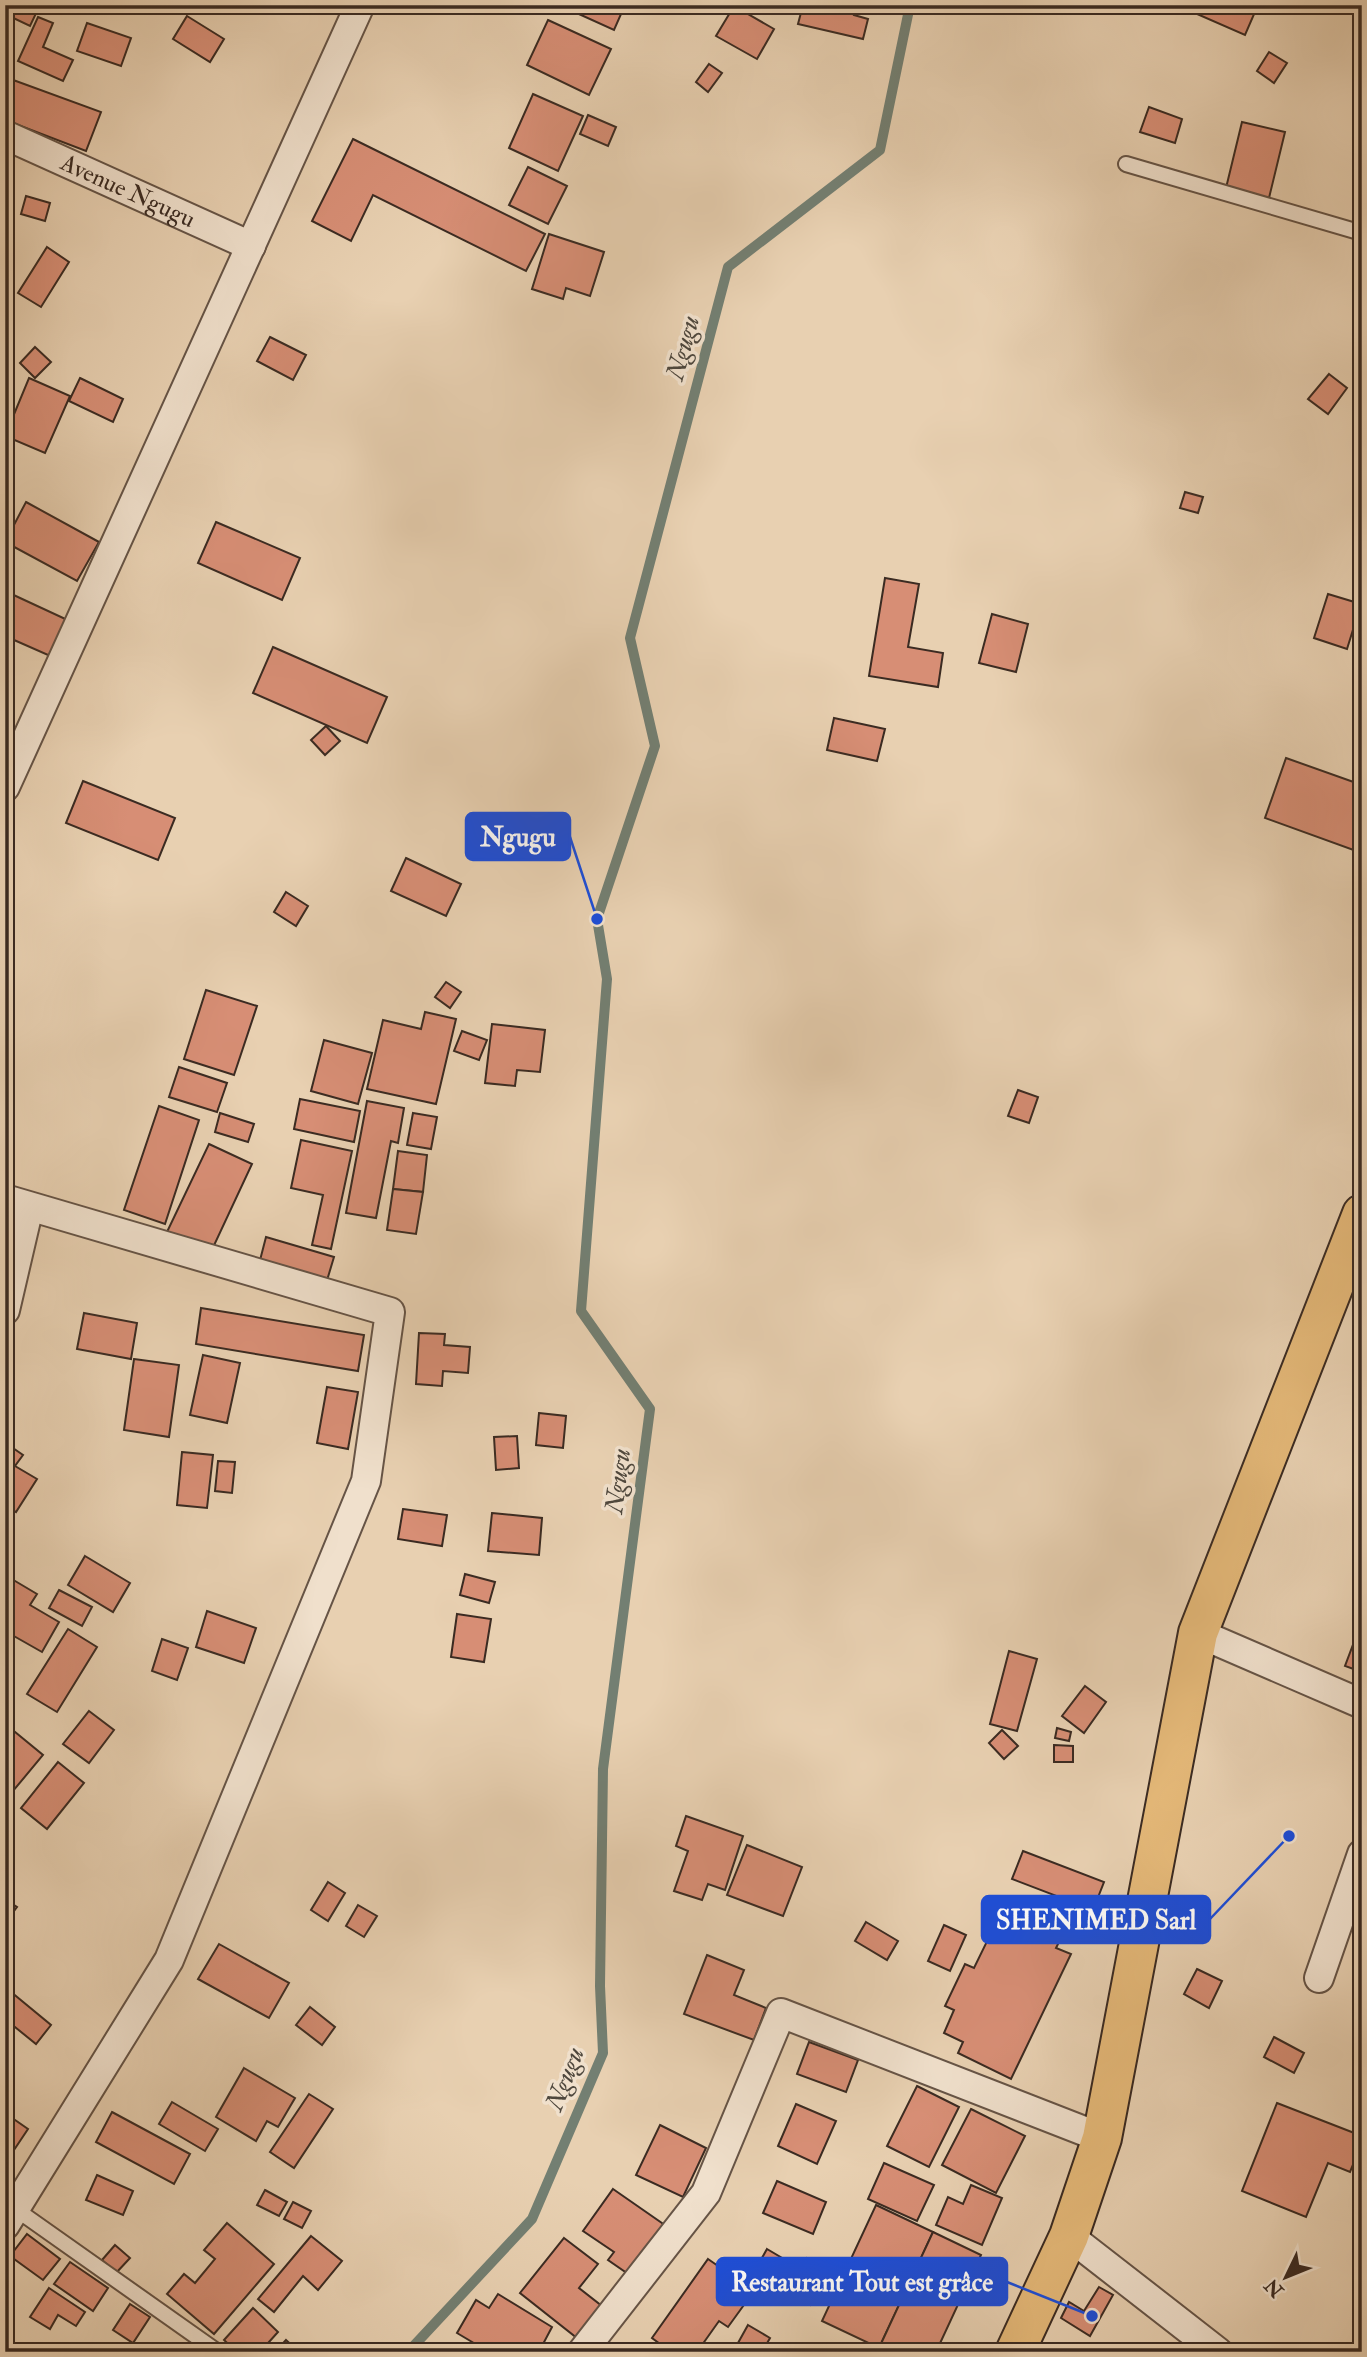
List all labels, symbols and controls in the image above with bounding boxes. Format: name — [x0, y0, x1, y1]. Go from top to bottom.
street label: Avenue Ngugu — [55, 146, 200, 234]
water label: Ngugu — [659, 312, 707, 386]
callout: Ngugu — [466, 813, 570, 860]
text: Ngugu — [479, 822, 556, 855]
water label: Ngugu — [598, 1447, 638, 1517]
callout: SHENIMED Sarl — [982, 1896, 1210, 1943]
text: SHENIMED Sarl — [996, 1905, 1196, 1937]
water label: Ngugu — [538, 2043, 592, 2117]
north arrow — [1252, 2242, 1322, 2312]
callout: Restaurant Tout est grâce — [717, 2258, 1007, 2305]
text: Restaurant Tout est grâce — [731, 2267, 993, 2300]
text: N — [1259, 2273, 1290, 2303]

